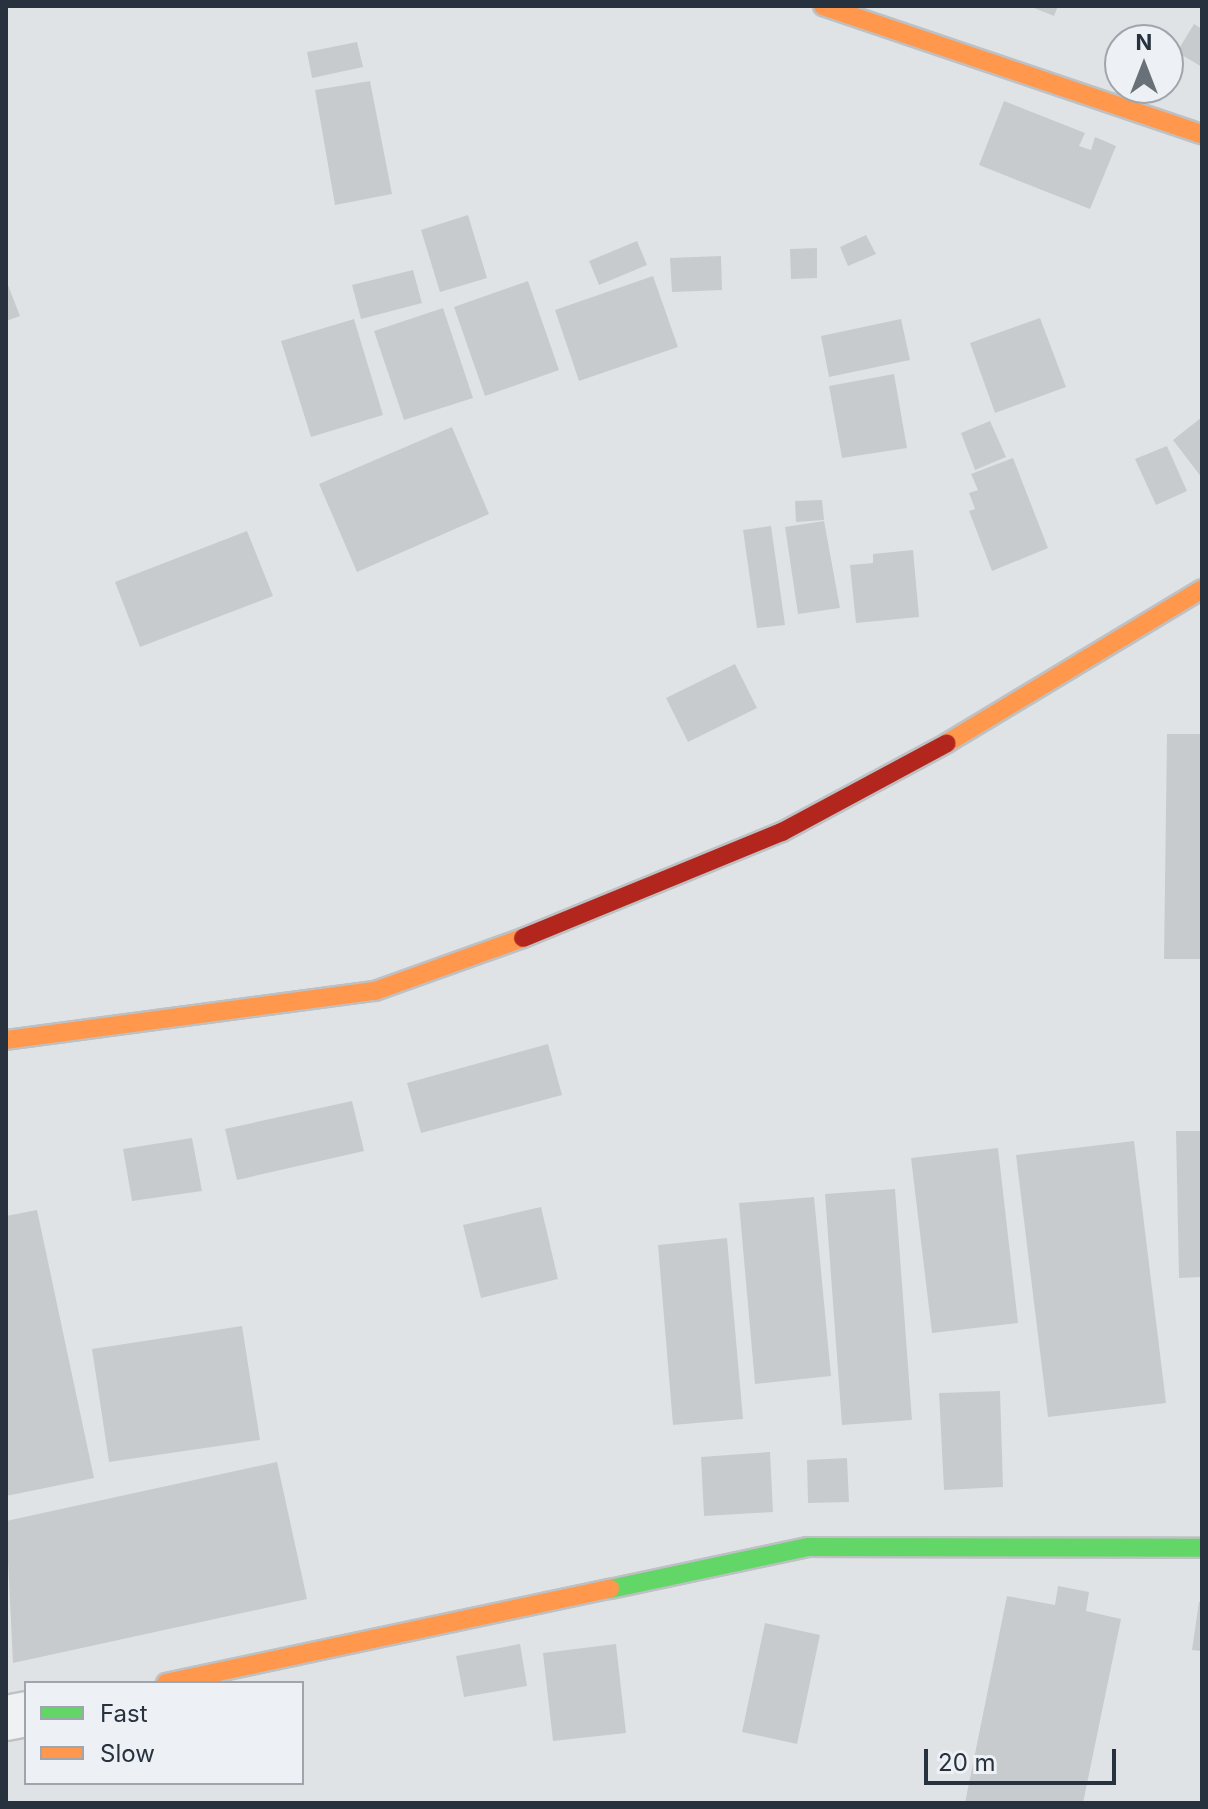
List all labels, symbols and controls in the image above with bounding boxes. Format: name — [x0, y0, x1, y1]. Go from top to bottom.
north arrow — [1104, 24, 1184, 104]
text: N — [1136, 29, 1152, 55]
legend — [24, 1681, 304, 1785]
text: Fast — [100, 1699, 148, 1728]
scale bar — [928, 1733, 1120, 1783]
text: Slow — [100, 1739, 155, 1768]
text: 20 m — [938, 1748, 996, 1777]

